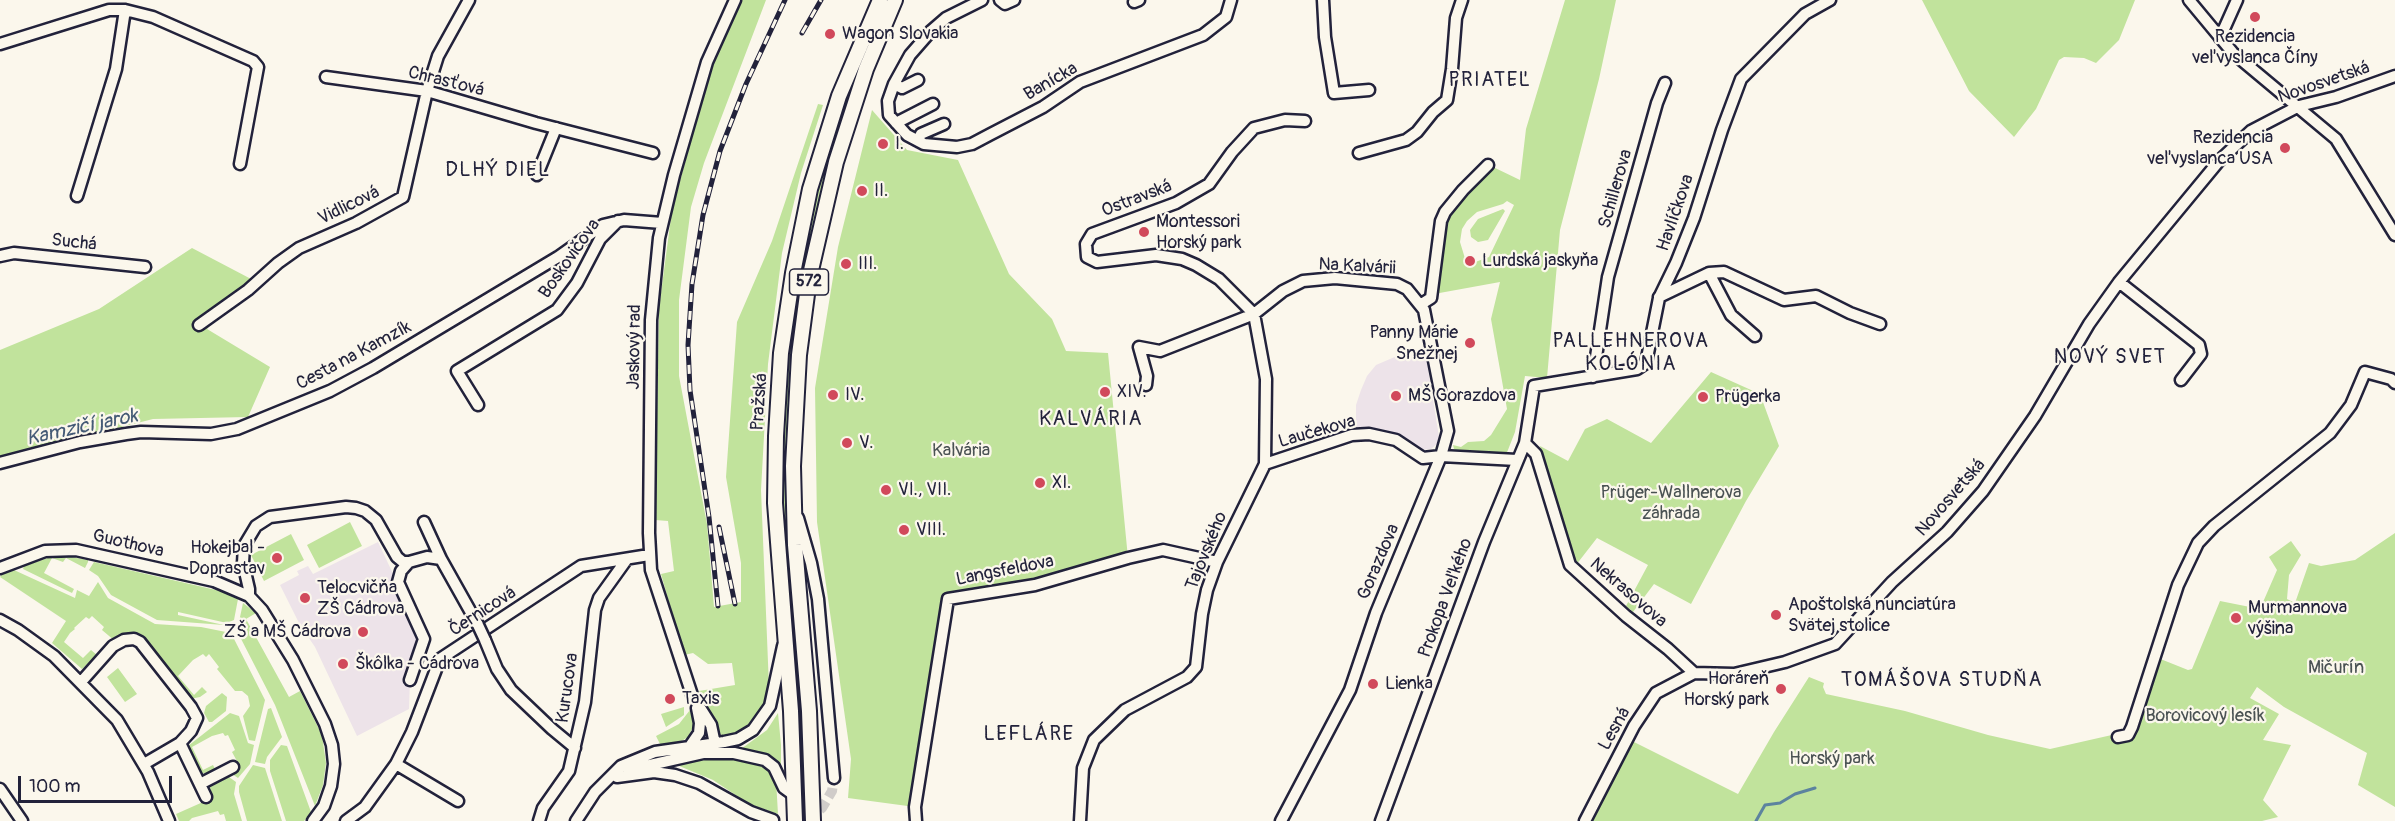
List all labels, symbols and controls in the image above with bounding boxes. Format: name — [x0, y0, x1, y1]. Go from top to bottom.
marker: Rezidencia veľvyslanca Číny — [2248, 10, 2262, 24]
place label: Wagon Slovakia — [842, 23, 958, 45]
place label: Rezidencia veľvyslanca Číny — [2192, 26, 2318, 68]
marker: Wagon Slovakia — [823, 27, 837, 41]
street label: Novosvetská — [2275, 57, 2373, 109]
street label: Banícka — [1020, 58, 1082, 106]
street label: Chrasťová — [406, 62, 486, 102]
district label: PRIATEĽ — [1448, 69, 1532, 93]
place label: Rezidencia veľvyslanca USA — [2147, 127, 2273, 170]
place label: I. — [895, 133, 904, 155]
marker: I. — [876, 137, 890, 151]
marker: Rezidencia veľvyslanca USA — [2278, 141, 2292, 155]
street label: Schillerova — [1594, 147, 1638, 231]
district label: DLHÝ DIEL — [445, 159, 551, 183]
street label: Havlíčkova — [1653, 172, 1699, 254]
street label: Ostravská — [1099, 176, 1175, 222]
place label: II. — [874, 180, 888, 202]
street label: Vidlicová — [315, 182, 383, 230]
marker: II. — [855, 184, 869, 198]
place label: Montessori Horský park — [1156, 211, 1241, 254]
street label: Boskovičova — [535, 215, 605, 303]
marker: Montessori Horský park — [1137, 225, 1151, 239]
street label: Suchá — [50, 230, 98, 256]
place label: Lurdská jaskyňa — [1482, 250, 1598, 272]
place label: III. — [858, 253, 877, 275]
street label: Na Kalvárii — [1318, 254, 1396, 280]
marker: Lurdská jaskyňa — [1463, 254, 1477, 268]
marker: III. — [839, 257, 853, 271]
road number: 572 — [790, 269, 828, 295]
street label: Jaskový rad — [623, 304, 647, 390]
street label: Cesta na Kamzík — [293, 317, 415, 395]
place label: Panny Márie Snežnej — [1369, 322, 1458, 364]
district label: PALLEHNEROVA KOLÓNIA — [1552, 330, 1710, 377]
marker: Panny Márie Snežnej — [1463, 336, 1477, 350]
district label: NOVÝ SVET — [2054, 346, 2166, 370]
street label: Pražská — [747, 372, 773, 432]
place label: XIV. — [1117, 381, 1147, 403]
place label: IV. — [845, 384, 864, 406]
marker: XIV. — [1098, 385, 1112, 399]
place label: MŠ Gorazdova — [1408, 385, 1516, 407]
place label: Prügerka — [1715, 386, 1781, 408]
marker: IV. — [826, 388, 840, 402]
marker: MŠ Gorazdova — [1389, 389, 1403, 403]
marker: Prügerka — [1696, 390, 1710, 404]
water label: Kamzičí jarok — [24, 405, 140, 451]
district label: KALVÁRIA — [1039, 408, 1143, 432]
street label: Laučekova — [1276, 411, 1358, 453]
place label: V. — [859, 432, 873, 454]
marker: V. — [840, 436, 854, 450]
park label: Kalvária — [932, 440, 990, 462]
street label: Novosvetská — [1911, 455, 1991, 541]
place label: XI. — [1052, 472, 1071, 494]
marker: XI. — [1033, 476, 1047, 490]
place label: VI., VII. — [898, 479, 951, 501]
park label: Prüger-Wallnerova záhrada — [1601, 482, 1741, 524]
marker: VI., VII. — [879, 483, 893, 497]
street label: Tajovského — [1182, 509, 1232, 593]
place label: VIII. — [916, 519, 946, 541]
street label: Gorazdova — [1353, 521, 1405, 603]
marker: VIII. — [897, 523, 911, 537]
street label: Guothova — [90, 525, 166, 563]
street label: Prokopa Veľkého — [1414, 535, 1478, 661]
place label: Hokejbal - Doprastav — [189, 537, 265, 580]
marker: Hokejbal - Doprastav — [270, 551, 284, 565]
street label: Langsfeldova — [954, 551, 1056, 591]
street label: Nekrasovova — [1585, 554, 1671, 632]
place label: Telocvičňa ZŠ Cádrova — [317, 577, 404, 620]
street label: Černicová — [446, 582, 520, 642]
marker: Telocvičňa ZŠ Cádrova — [298, 591, 312, 605]
place label: Apoštolská nunciatúra Svätej stolice — [1788, 594, 1956, 636]
place label: Murmannova výšina — [2248, 597, 2347, 640]
marker: Apoštolská nunciatúra Svätej stolice — [1769, 608, 1783, 622]
marker: Murmannova výšina — [2229, 611, 2243, 625]
place label: ZŠ a MŠ Cádrova — [224, 621, 351, 643]
marker: ZŠ a MŠ Cádrova — [356, 625, 370, 639]
street label: Kurucova — [552, 652, 584, 724]
place label: Škôlka - Cádrova — [355, 653, 479, 675]
marker: Škôlka - Cádrova — [336, 657, 350, 671]
park label: Mičurín — [2308, 657, 2364, 679]
place label: Horáreň Horský park — [1684, 668, 1769, 710]
district label: TOMÁŠOVA STUDŇA — [1841, 669, 2043, 693]
place label: Lienka — [1385, 673, 1433, 695]
marker: Lienka — [1366, 677, 1380, 691]
marker: Horáreň Horský park — [1774, 682, 1788, 696]
place label: Taxis — [682, 688, 720, 710]
marker: Taxis — [663, 692, 677, 706]
street label: Lesná — [1594, 704, 1636, 754]
park label: Borovicový lesík — [2145, 705, 2265, 727]
district label: LEFLÁRE — [984, 723, 1074, 747]
park label: Horský park — [1789, 748, 1875, 770]
scale bar — [21, 764, 176, 802]
text: 100 m — [29, 775, 81, 798]

